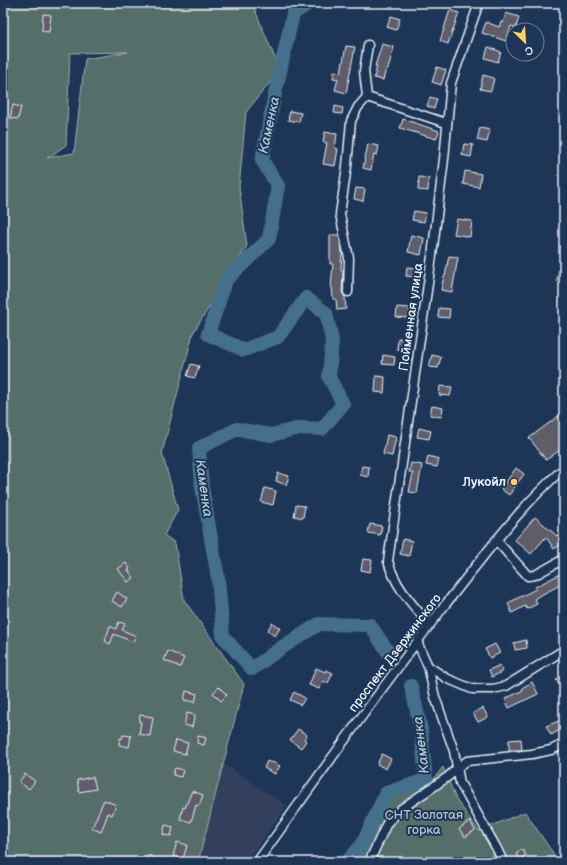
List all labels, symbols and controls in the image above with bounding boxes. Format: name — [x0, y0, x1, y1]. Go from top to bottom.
north arrow — [505, 22, 545, 62]
text: С — [522, 43, 535, 58]
water label: Каменка — [255, 95, 283, 155]
street label: Пойменная улица — [396, 262, 427, 372]
water label: Каменка — [192, 458, 216, 518]
place label: Лукойл — [462, 474, 506, 490]
marker: Лукойл — [509, 477, 519, 487]
street label: проспект Дзержинского — [345, 590, 445, 715]
water label: Каменка — [409, 715, 433, 775]
park label: СНТ Золотая горка — [385, 807, 463, 838]

